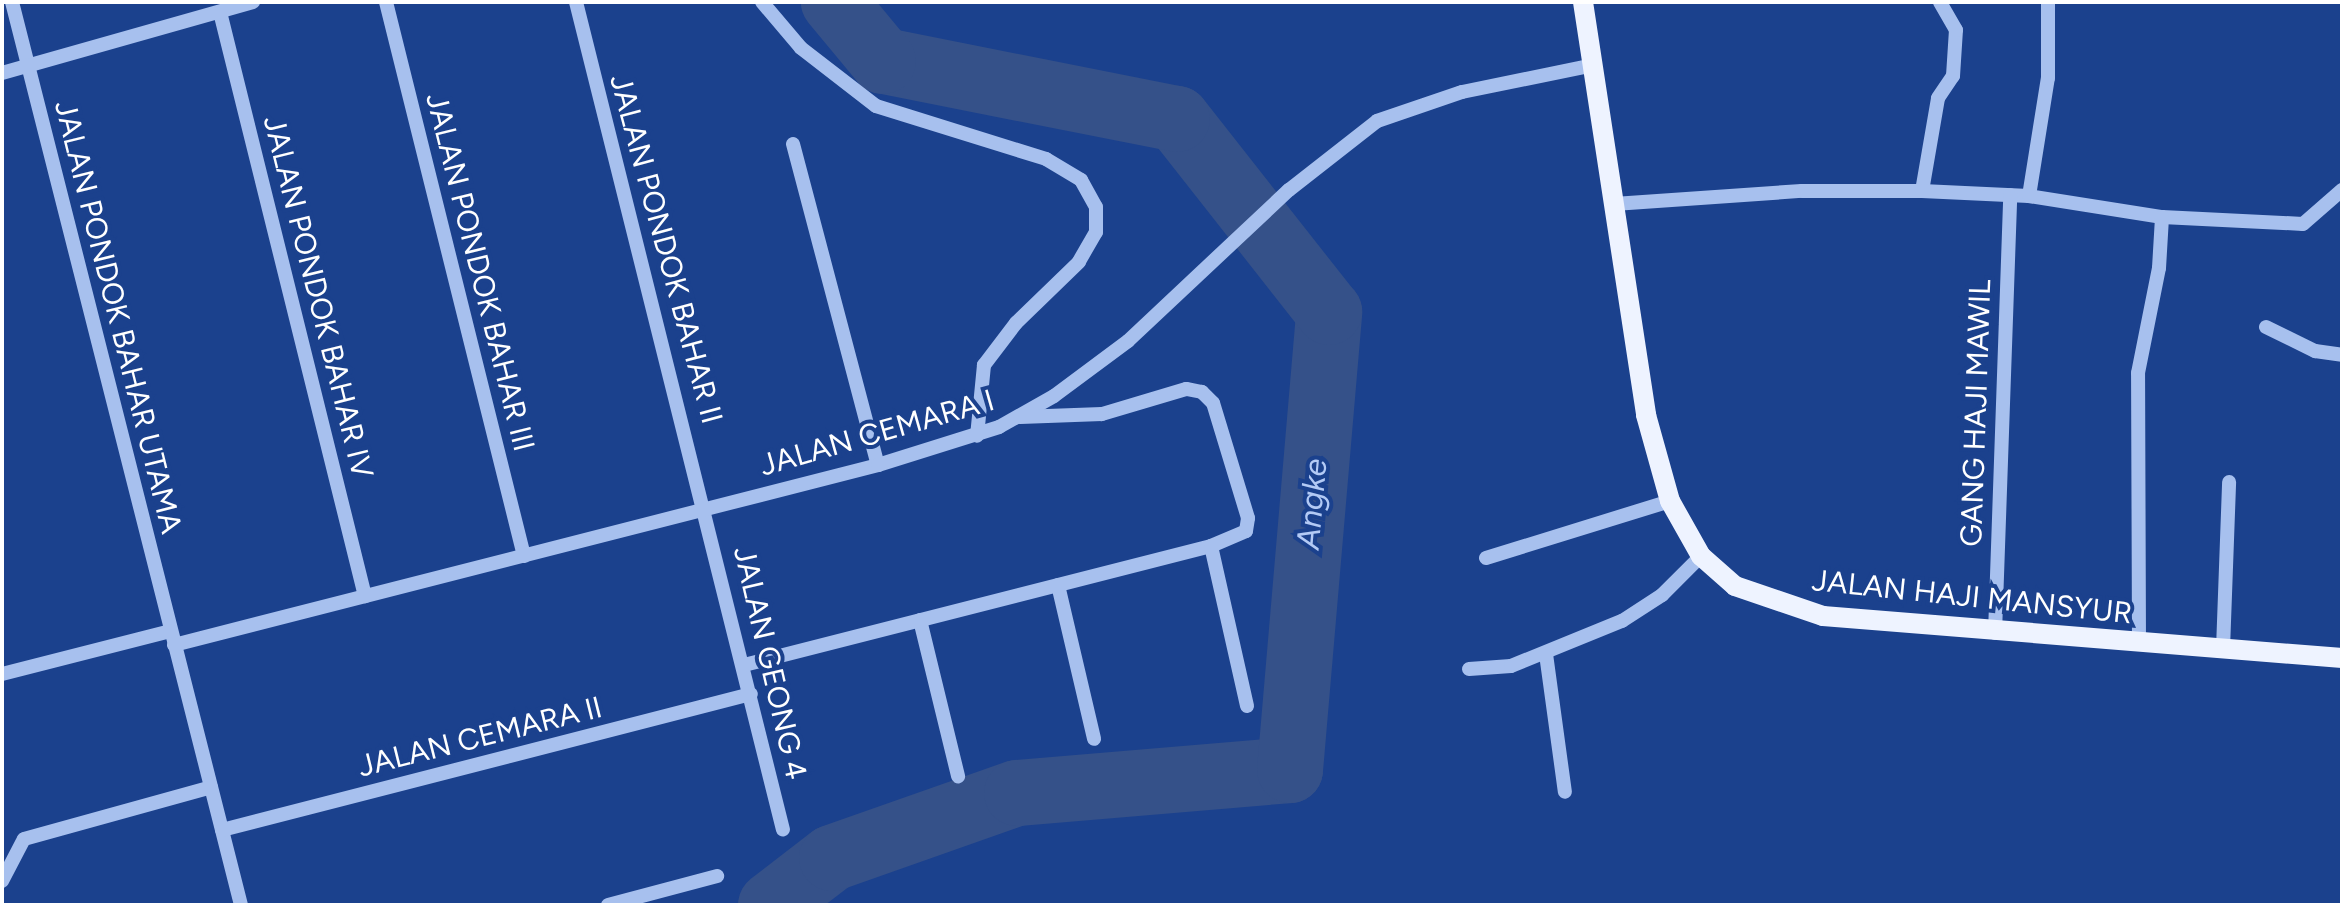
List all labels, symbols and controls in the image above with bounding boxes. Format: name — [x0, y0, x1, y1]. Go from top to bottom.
street label: JALAN PONDOK BAHAR II — [602, 71, 730, 427]
street label: JALAN PONDOK BAHAR III — [418, 89, 542, 455]
street label: JALAN PONDOK BAHAR UTAMA — [47, 97, 189, 537]
street label: JALAN PONDOK BAHAR IV — [255, 112, 381, 482]
street label: GANG HAJI MAWIL — [1953, 279, 1999, 547]
street label: JALAN CEMARA I — [756, 382, 998, 484]
water label: Angke — [1289, 457, 1335, 551]
street label: JALAN GEONG 4 — [726, 543, 814, 783]
street label: JALAN HAJI MANSYUR — [1810, 562, 2134, 632]
street label: JALAN CEMARA II — [354, 689, 606, 785]

